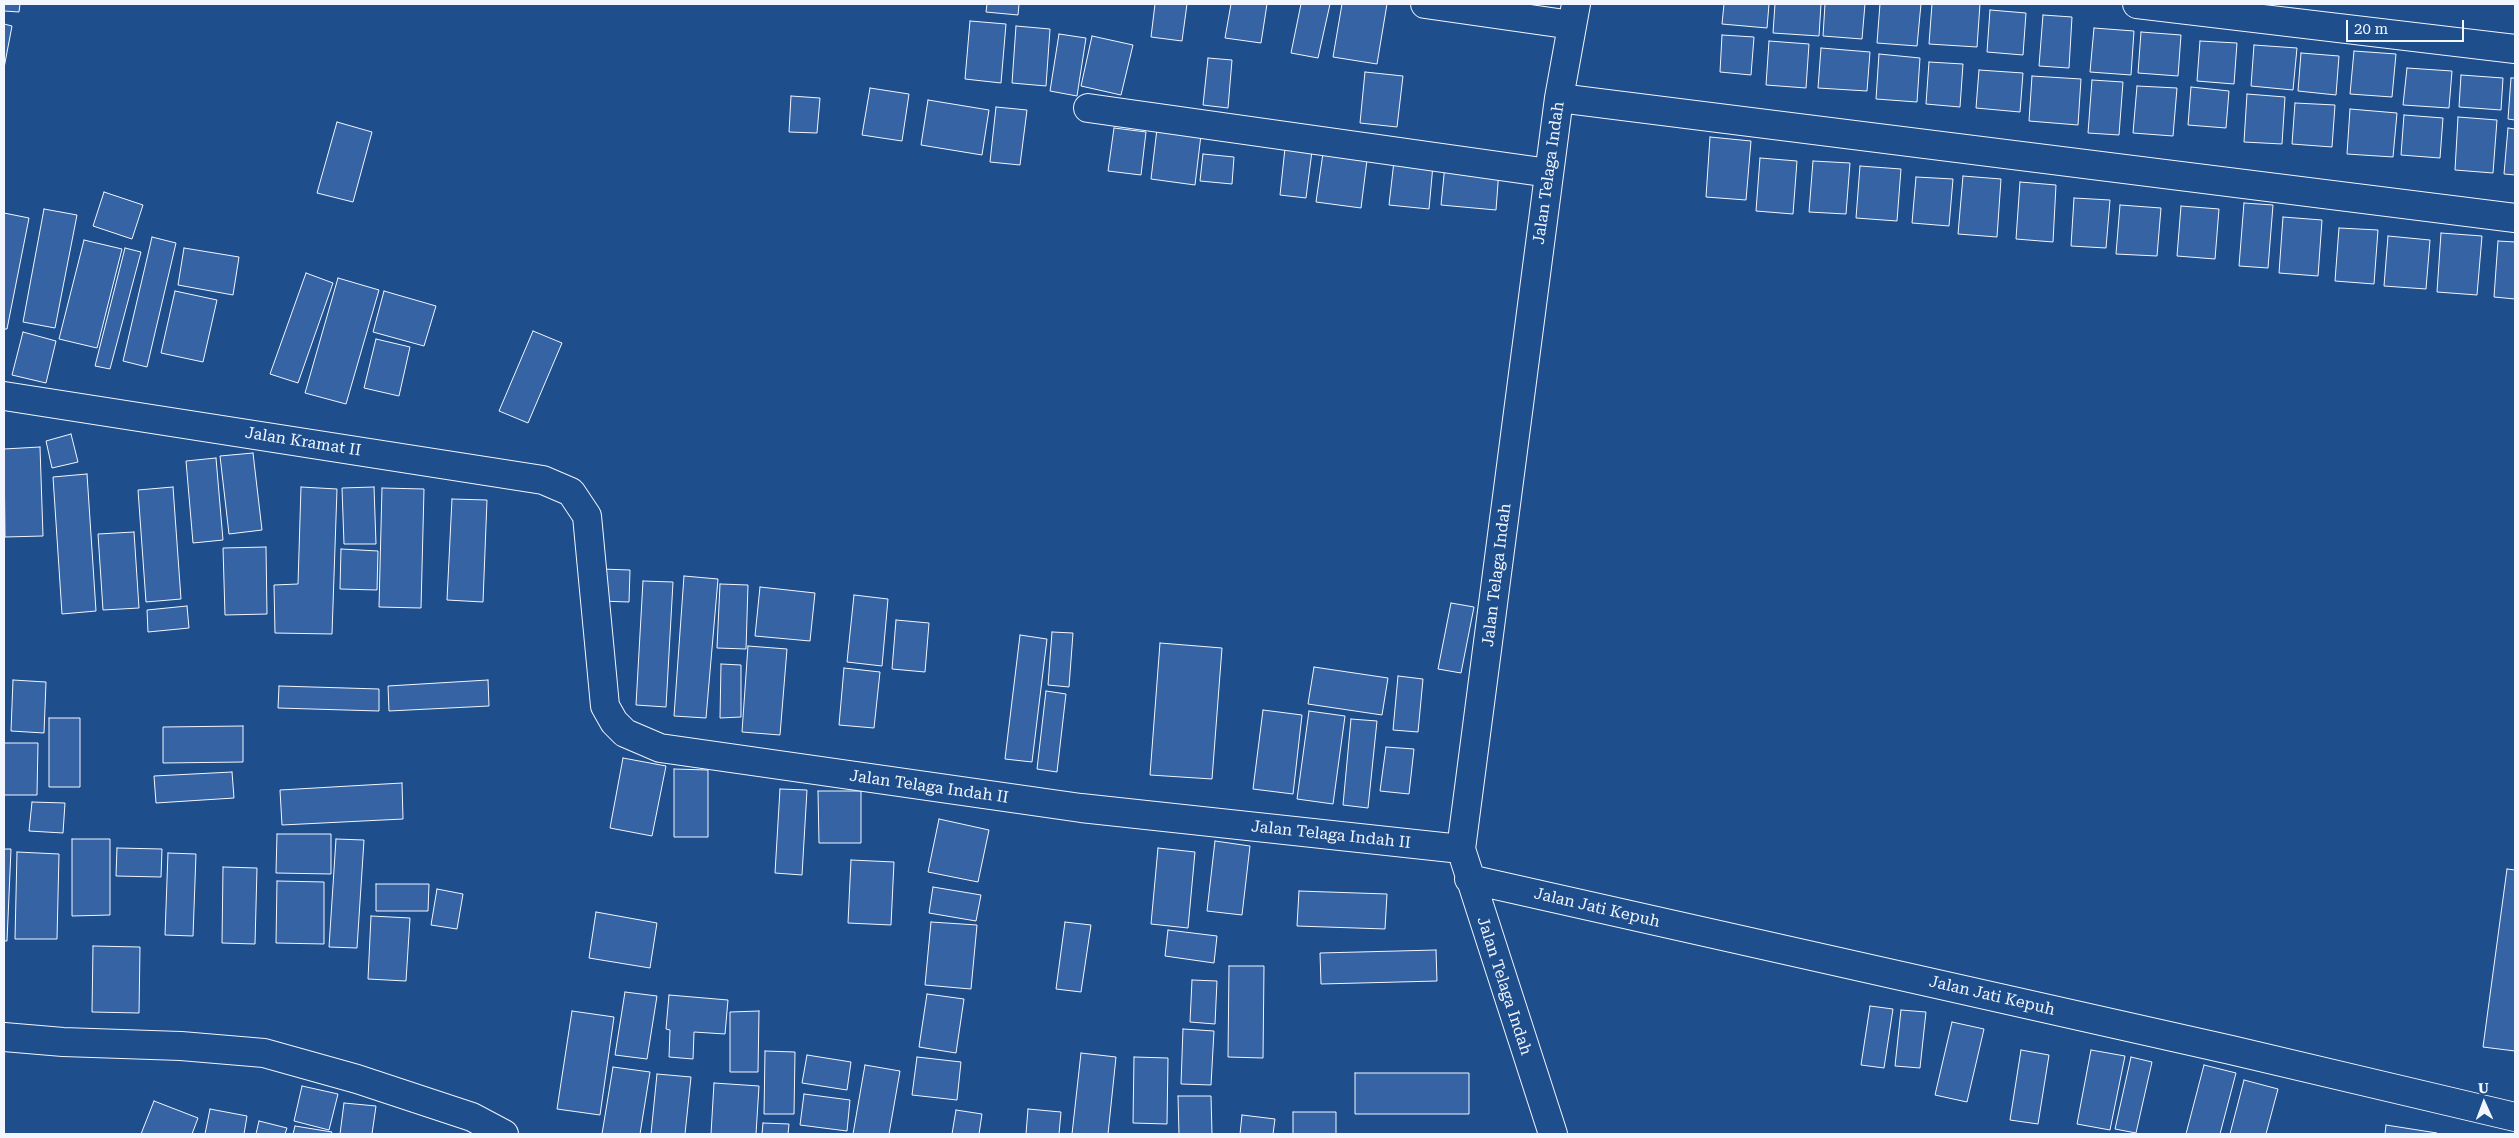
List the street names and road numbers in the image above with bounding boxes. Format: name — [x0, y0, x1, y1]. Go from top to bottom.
street label: Jalan Telaga Indah — [1529, 100, 1569, 246]
street label: Jalan Kramat II — [244, 423, 362, 461]
street label: Jalan Telaga Indah — [1479, 502, 1515, 648]
street label: Jalan Telaga Indah II — [848, 766, 1010, 808]
street label: Jalan Telaga Indah II — [1250, 817, 1412, 853]
street label: Jalan Jati Kepuh — [1532, 884, 1662, 932]
street label: Jalan Telaga Indah — [1473, 914, 1535, 1058]
street label: Jalan Jati Kepuh — [1927, 972, 2057, 1020]

